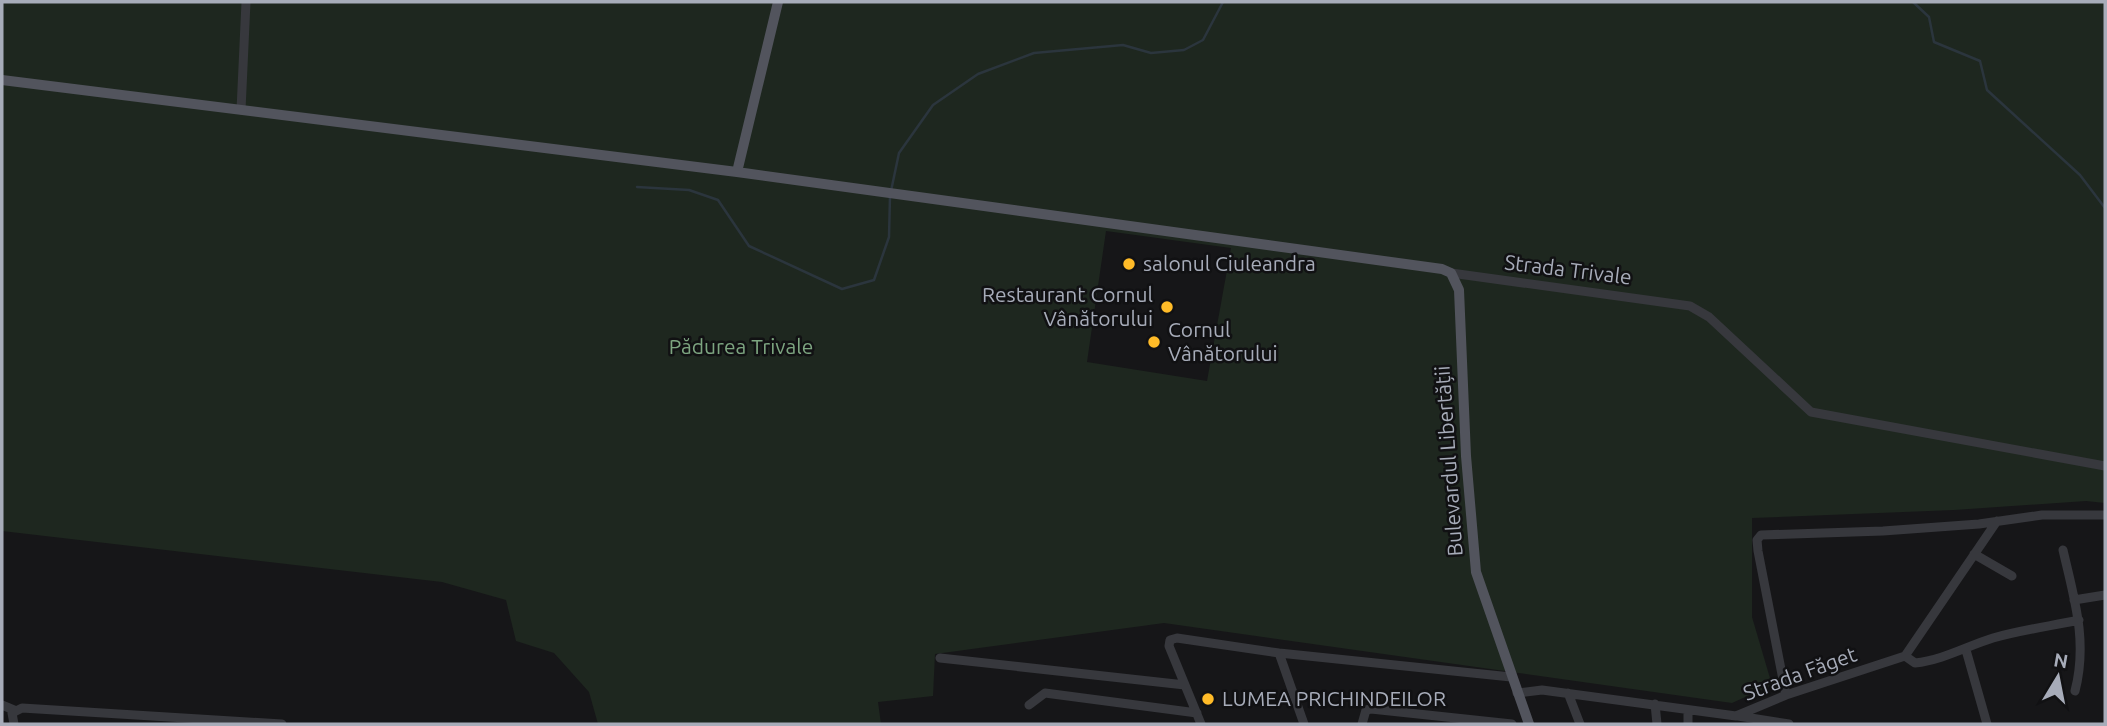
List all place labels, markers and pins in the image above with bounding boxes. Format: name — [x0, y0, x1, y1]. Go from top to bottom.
place label: salonul Ciuleandra — [1143, 251, 1316, 275]
marker: salonul Ciuleandra — [1121, 256, 1137, 272]
place label: Restaurant Cornul Vânătorului — [982, 282, 1153, 330]
marker: Restaurant Cornul Vânătorului — [1159, 299, 1175, 315]
place label: Cornul Vânătorului — [1168, 317, 1278, 365]
marker: Cornul Vânătorului — [1146, 334, 1162, 350]
place label: LUMEA PRICHINDEILOR — [1222, 686, 1446, 710]
marker: LUMEA PRICHINDEILOR — [1200, 691, 1216, 707]

